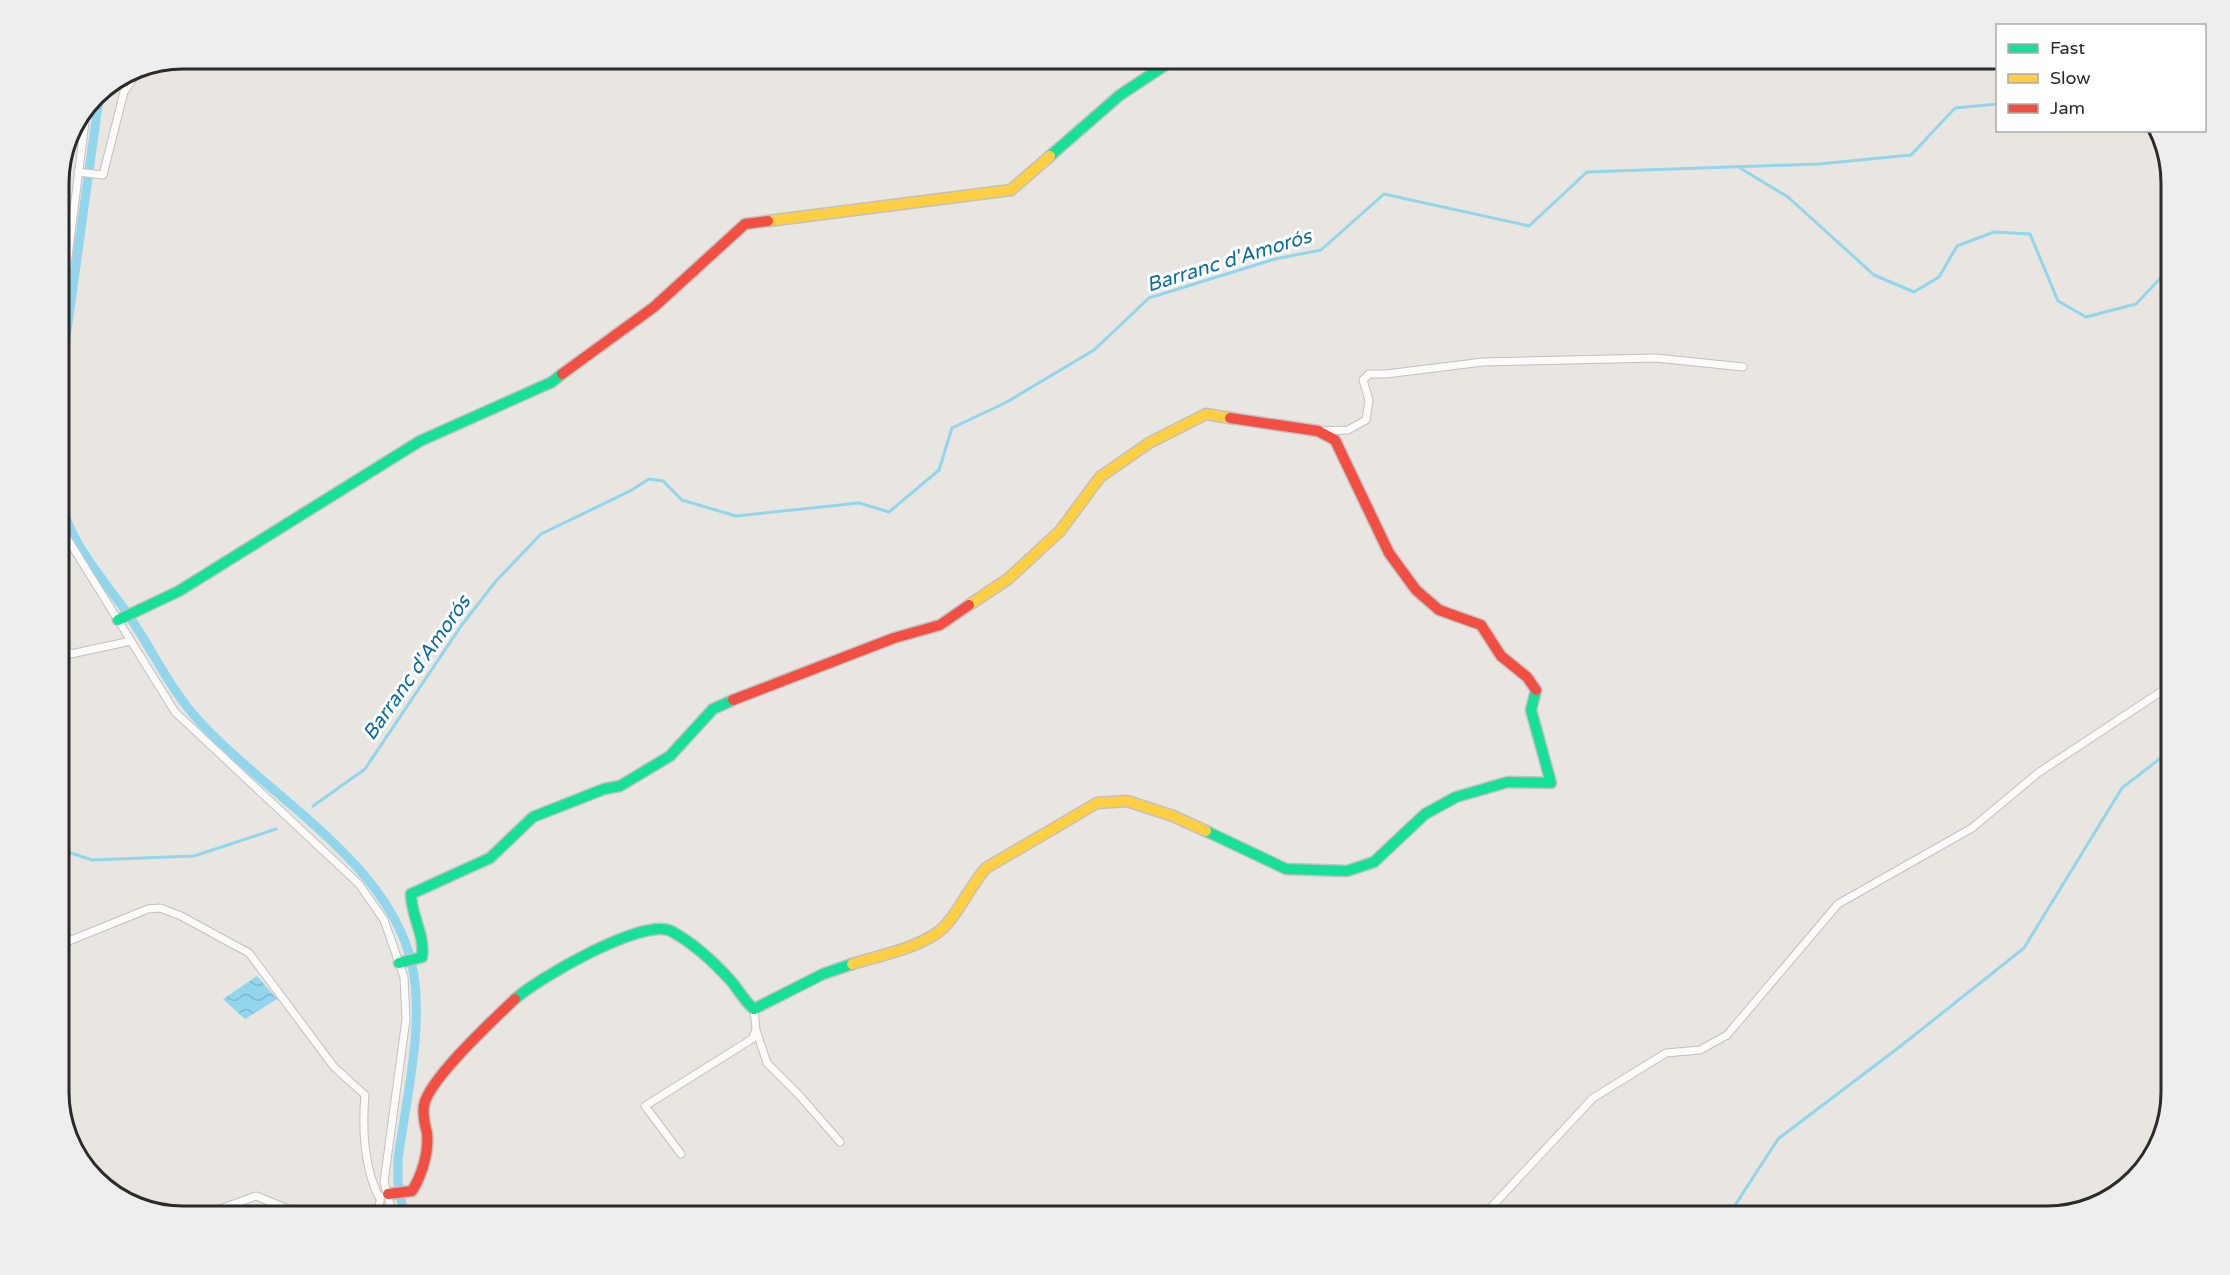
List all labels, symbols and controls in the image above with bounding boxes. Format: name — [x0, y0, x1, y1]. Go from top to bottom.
legend — [1996, 24, 2206, 132]
text: Fast — [2050, 37, 2085, 59]
text: Slow — [2050, 67, 2091, 89]
text: Jam — [2050, 97, 2085, 119]
water label: Barranc d'Amorós — [1144, 224, 1316, 298]
water label: Barranc d'Amorós — [358, 590, 477, 745]

